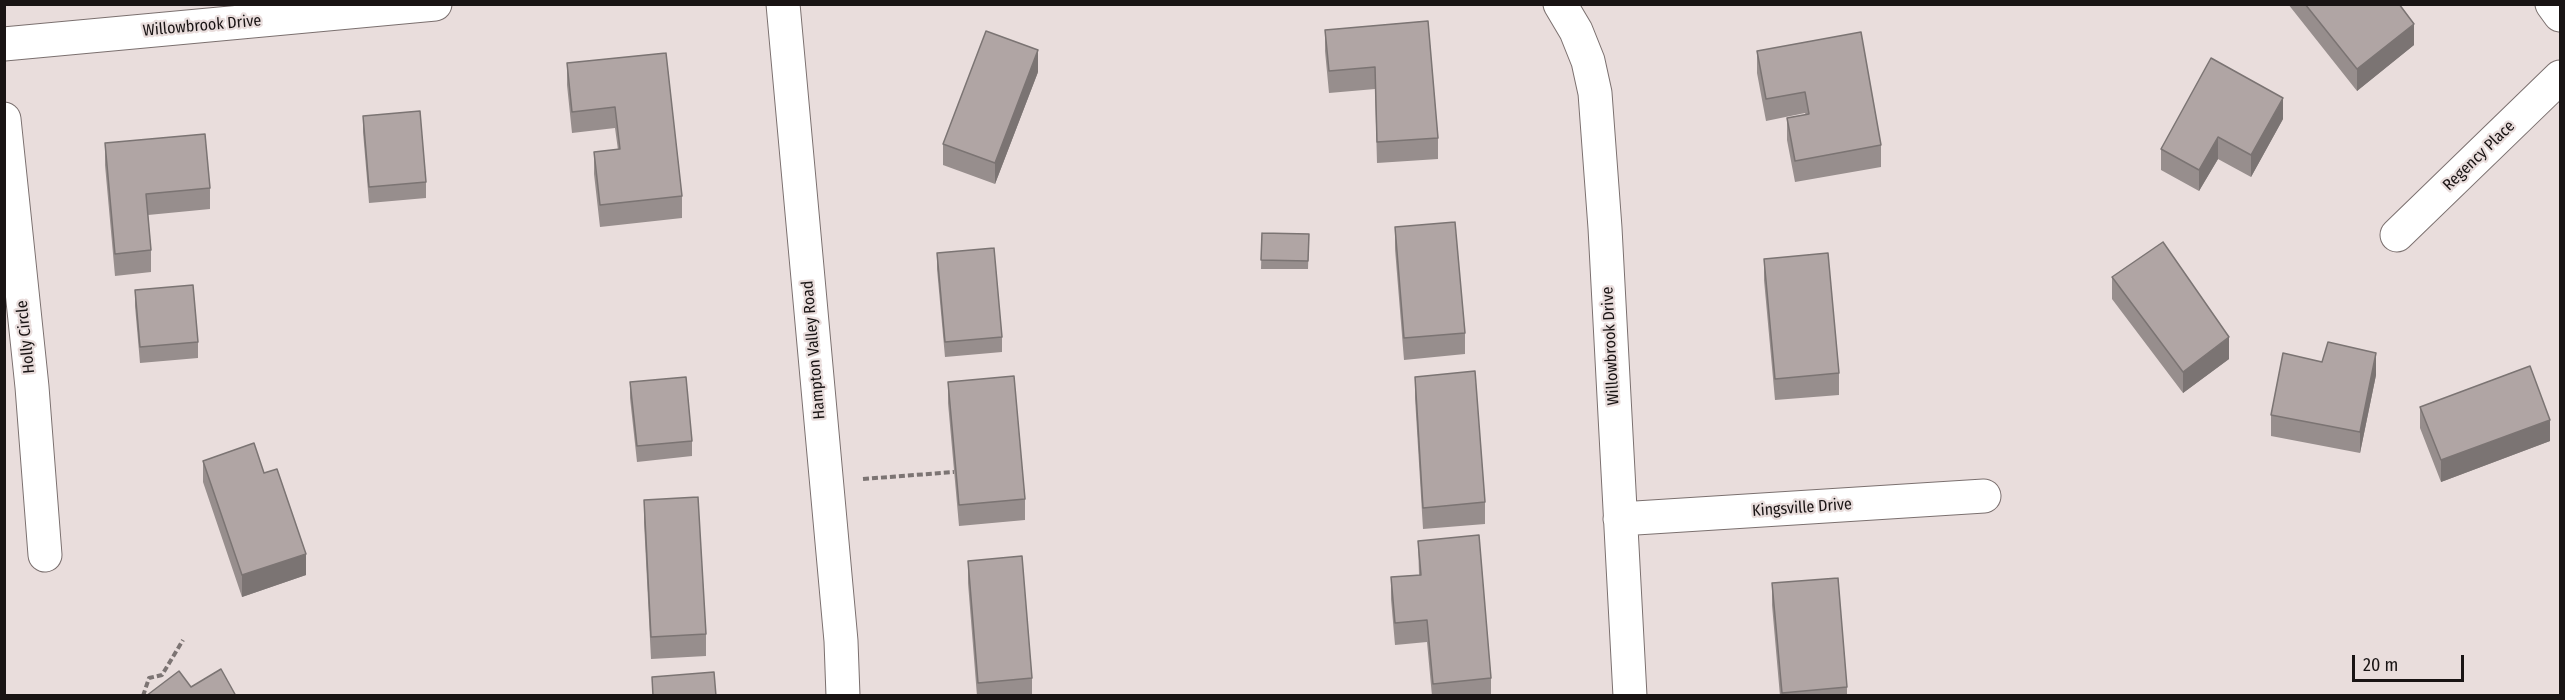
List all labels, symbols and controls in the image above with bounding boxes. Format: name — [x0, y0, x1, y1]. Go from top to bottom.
street label: Willowbrook Drive — [142, 11, 262, 41]
street label: Regency Place — [2439, 117, 2519, 195]
street label: Hampton Valley Road — [798, 280, 830, 420]
street label: Willowbrook Drive — [1598, 286, 1624, 406]
street label: Holly Circle — [13, 299, 39, 375]
street label: Kingsville Drive — [1751, 495, 1853, 521]
scale bar — [2355, 643, 2468, 681]
text: 20 m — [2363, 654, 2398, 676]

